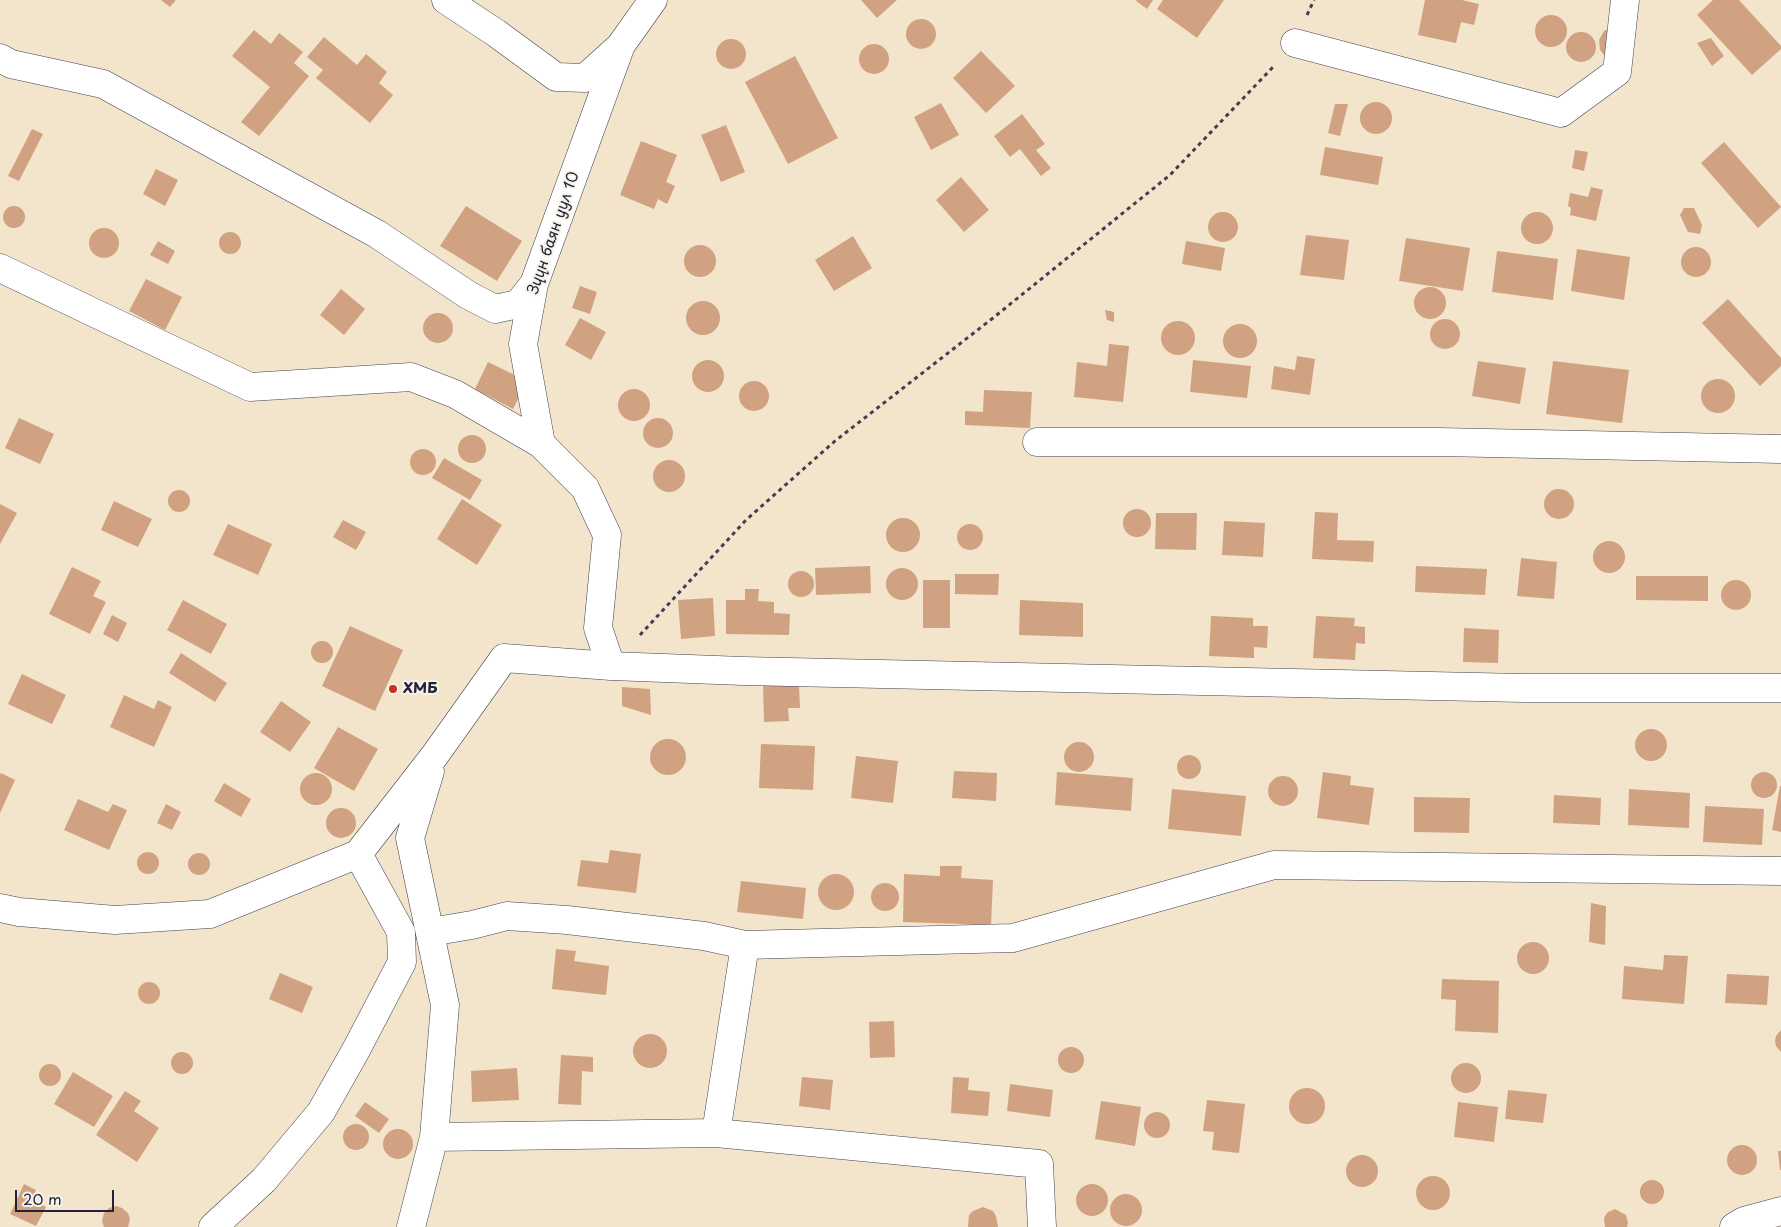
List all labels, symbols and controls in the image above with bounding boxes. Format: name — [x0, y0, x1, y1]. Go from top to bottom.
street label: Зүүн баян уул 10 — [525, 169, 583, 297]
place label: ХМБ — [403, 680, 438, 698]
marker: ХМБ — [387, 683, 399, 695]
scale bar — [18, 1180, 116, 1212]
text: 20 m — [23, 1187, 62, 1210]

